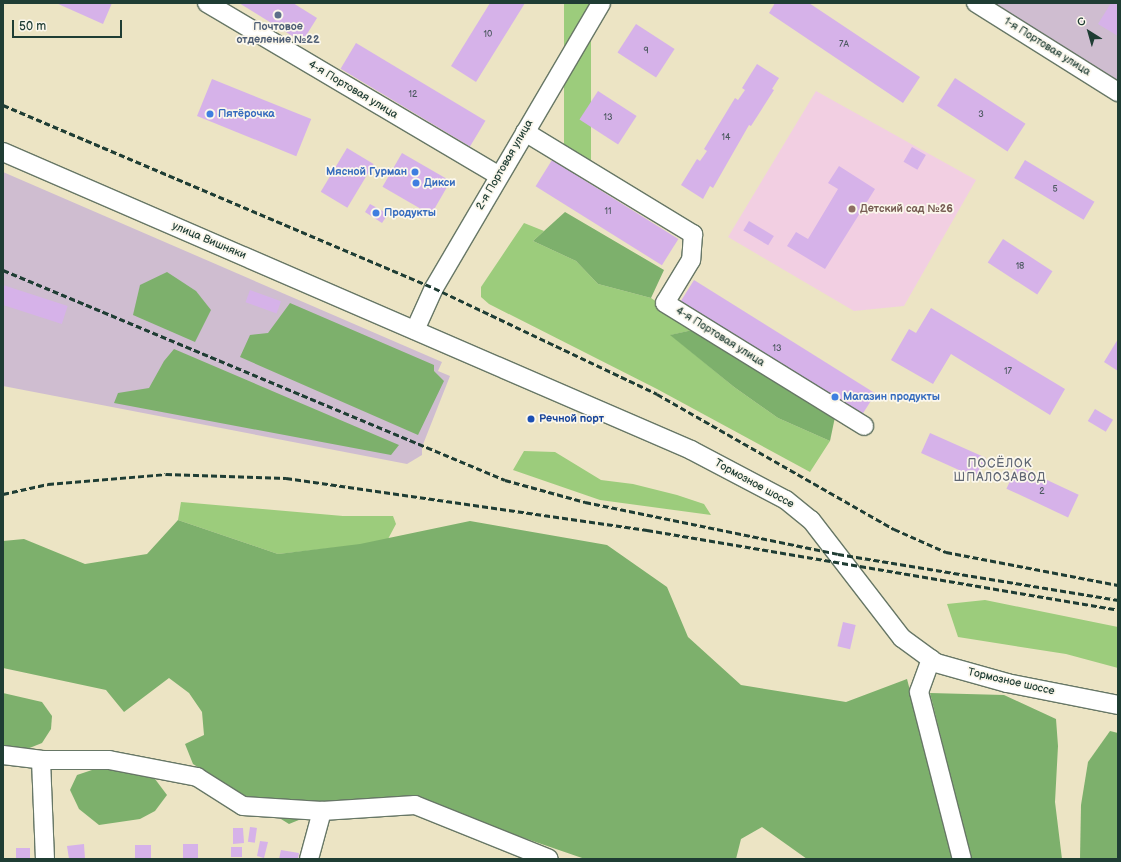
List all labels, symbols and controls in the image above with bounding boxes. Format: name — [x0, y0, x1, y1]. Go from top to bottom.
marker: Почтовое отделение №22 — [273, 10, 283, 20]
scale bar — [14, 12, 124, 38]
north arrow — [1069, 12, 1109, 52]
street label: 1-я Портовая улица — [1001, 15, 1093, 79]
text: С — [1075, 15, 1088, 30]
text: 50 m — [19, 19, 46, 34]
place label: Почтовое отделение №22 — [236, 21, 320, 47]
house number: 10 — [484, 30, 492, 40]
house number: 7А — [839, 40, 849, 50]
house number: 9 — [643, 46, 649, 56]
street label: 4-я Портовая улица — [306, 58, 400, 122]
house number: 12 — [409, 90, 417, 100]
place label: Пятёрочка — [218, 107, 275, 121]
marker: Пятёрочка — [205, 109, 215, 119]
house number: 3 — [978, 110, 984, 120]
house number: 13 — [603, 113, 613, 123]
street label: 2-я Портовая улица — [474, 118, 536, 212]
house number: 14 — [722, 133, 730, 143]
place label: Мясной Гурман — [326, 165, 407, 179]
marker: Мясной Гурман — [410, 167, 420, 177]
place label: Дикси — [424, 176, 456, 190]
marker: Дикси — [411, 178, 421, 188]
house number: 5 — [1052, 185, 1058, 195]
place label: Детский сад №26 — [860, 202, 953, 216]
marker: Детский сад №26 — [847, 204, 857, 214]
place label: Продукты — [384, 206, 436, 220]
house number: 11 — [605, 207, 611, 217]
marker: Продукты — [371, 208, 381, 218]
street label: улица Вишняки — [170, 219, 248, 263]
house number: 18 — [1016, 262, 1024, 272]
street label: 4-я Портовая улица — [673, 304, 767, 370]
house number: 13 — [772, 344, 782, 354]
house number: 17 — [1004, 367, 1012, 377]
place label: Магазин продукты — [843, 390, 940, 404]
marker: Магазин продукты — [830, 392, 840, 402]
place label: Речной порт — [539, 412, 604, 426]
marker: Речной порт — [526, 414, 536, 424]
street label: Тормозное шоссе — [712, 457, 796, 511]
district label: ПОСЁЛОК ШПАЛОЗАВОД — [954, 457, 1046, 485]
house number: 2 — [1039, 487, 1045, 497]
street label: Тормозное шоссе — [966, 666, 1056, 698]

